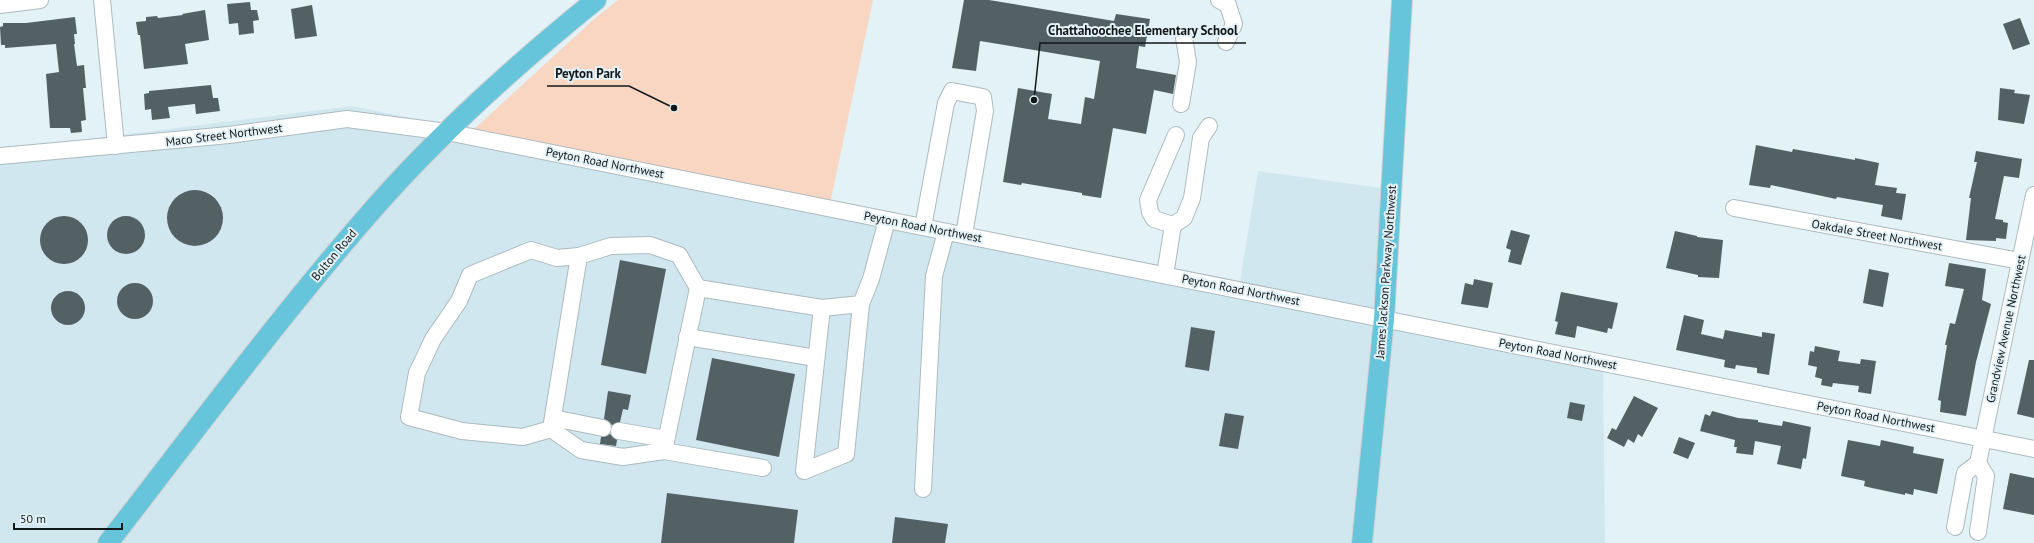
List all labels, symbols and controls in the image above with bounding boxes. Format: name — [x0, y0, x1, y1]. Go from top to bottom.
callout: Chattahoochee Elementary School — [1040, 18, 1246, 43]
text: Chattahoochee Elementary School — [1048, 22, 1238, 39]
callout: Peyton Park — [547, 61, 629, 86]
text: Peyton Park — [555, 65, 621, 82]
street label: Maco Street Northwest — [165, 120, 283, 149]
street label: Peyton Road Northwest — [545, 144, 665, 181]
street label: James Jackson Parkway Northwest — [1372, 185, 1399, 360]
street label: Peyton Road Northwest — [863, 208, 983, 245]
street label: Oakdale Street Northwest — [1811, 216, 1944, 253]
street label: Bolton Road — [308, 226, 359, 283]
street label: Grandview Avenue Northwest — [1982, 254, 2029, 404]
street label: Peyton Road Northwest — [1181, 271, 1301, 308]
street label: Peyton Road Northwest — [1498, 335, 1618, 372]
street label: Peyton Road Northwest — [1816, 398, 1936, 435]
scale bar — [14, 505, 122, 531]
text: 50 m — [20, 511, 46, 526]

